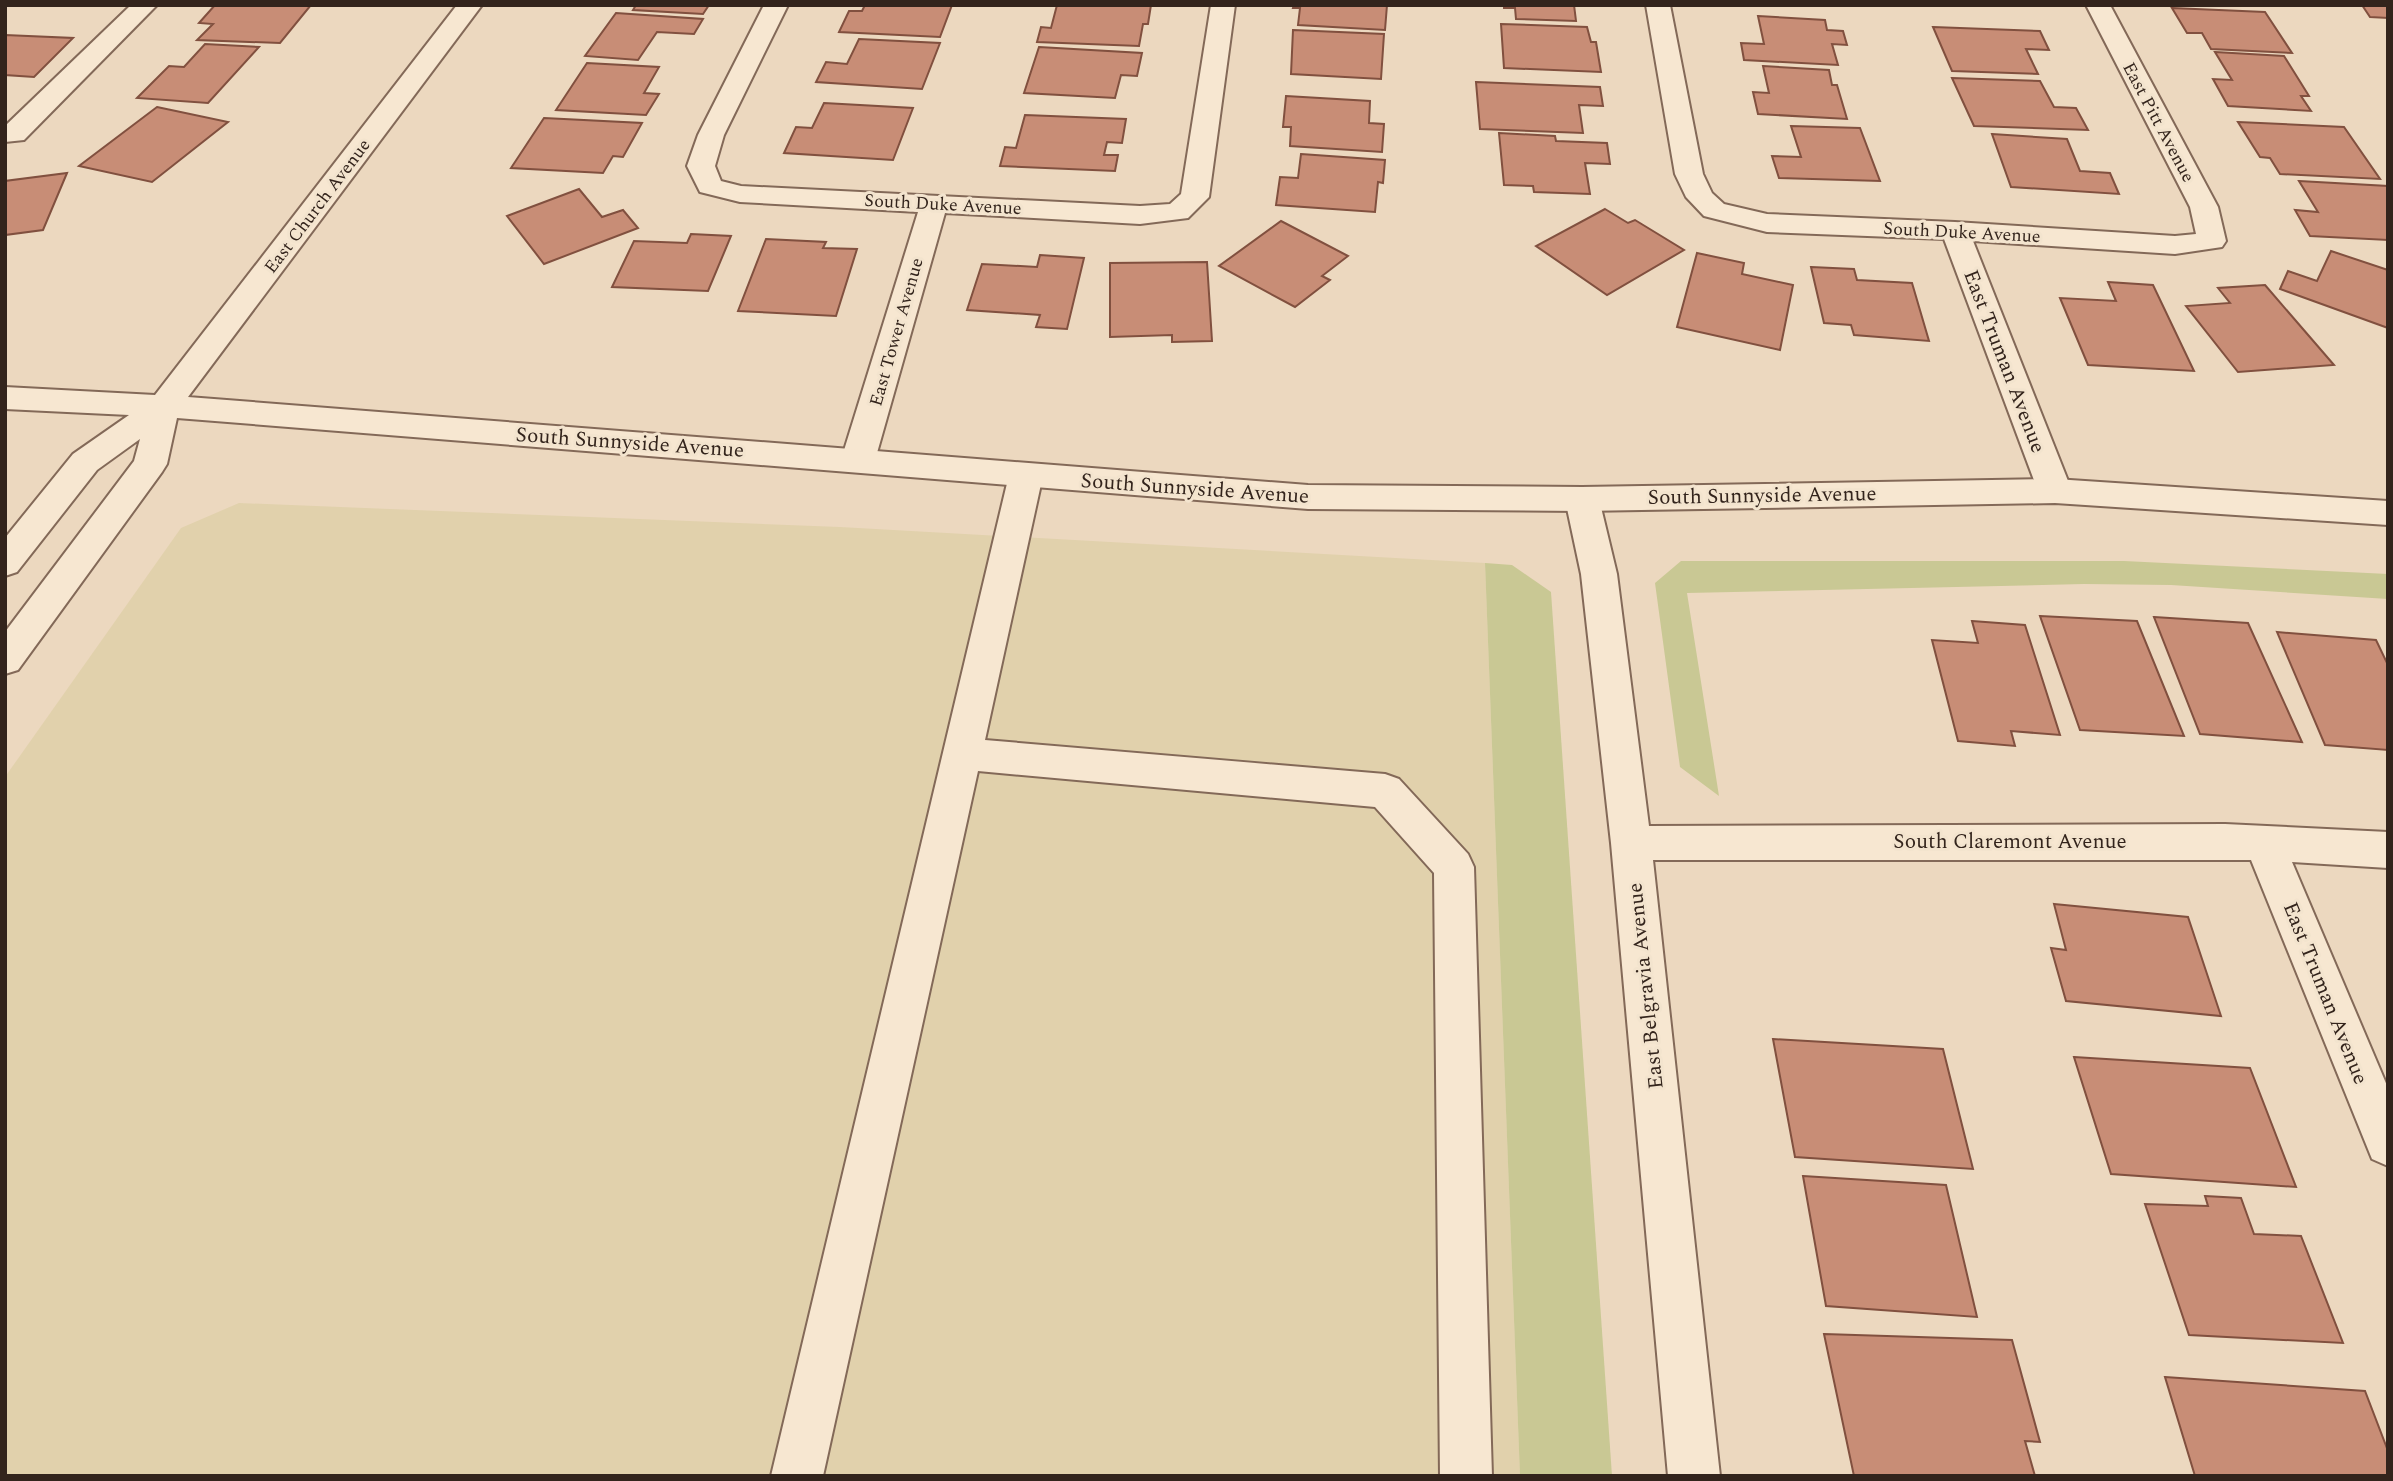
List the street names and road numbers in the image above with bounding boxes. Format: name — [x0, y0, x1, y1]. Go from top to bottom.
street label: East Pitt Avenue — [2115, 57, 2202, 187]
street label: East Church Avenue — [258, 133, 377, 279]
street label: South Duke Avenue — [864, 187, 1022, 222]
street label: South Duke Avenue — [1883, 215, 2041, 250]
street label: East Tower Avenue — [862, 255, 931, 410]
street label: East Truman Avenue — [1954, 265, 2054, 458]
street label: South Sunnyside Avenue — [515, 419, 745, 467]
street label: South Sunnyside Avenue — [1080, 465, 1310, 513]
street label: South Sunnyside Avenue — [1647, 478, 1877, 514]
street label: South Claremont Avenue — [1893, 826, 2127, 858]
street label: East Belgravia Avenue — [1619, 881, 1673, 1091]
street label: East Truman Avenue — [2274, 897, 2376, 1089]

